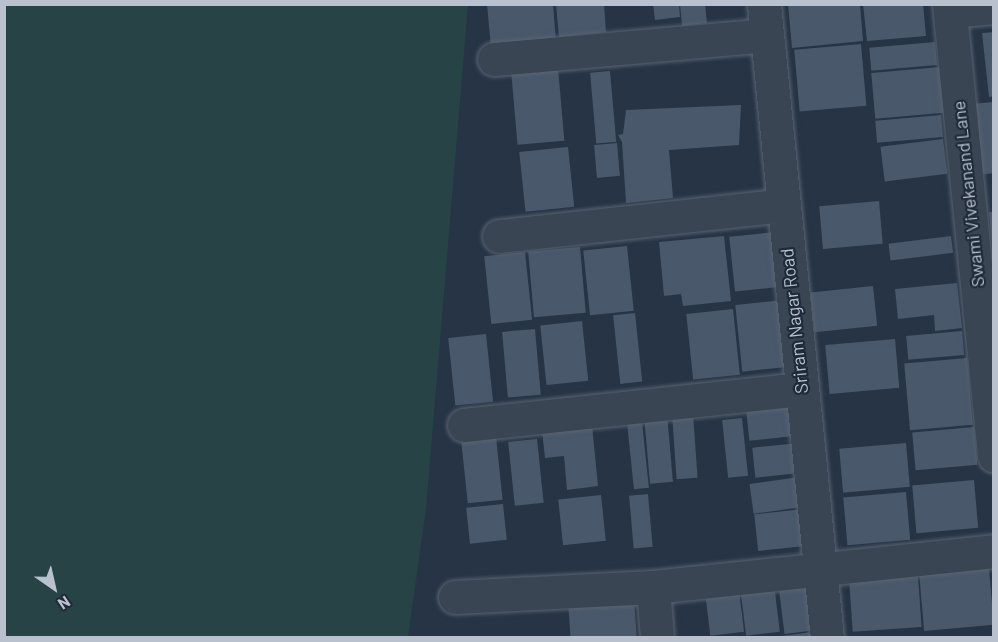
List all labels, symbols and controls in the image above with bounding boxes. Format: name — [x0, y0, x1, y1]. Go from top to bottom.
street label: Swami Vivekanand Lane — [947, 100, 989, 288]
street label: Sriram Nagar Road — [776, 247, 812, 395]
north arrow — [24, 558, 84, 618]
text: N — [55, 592, 74, 614]

